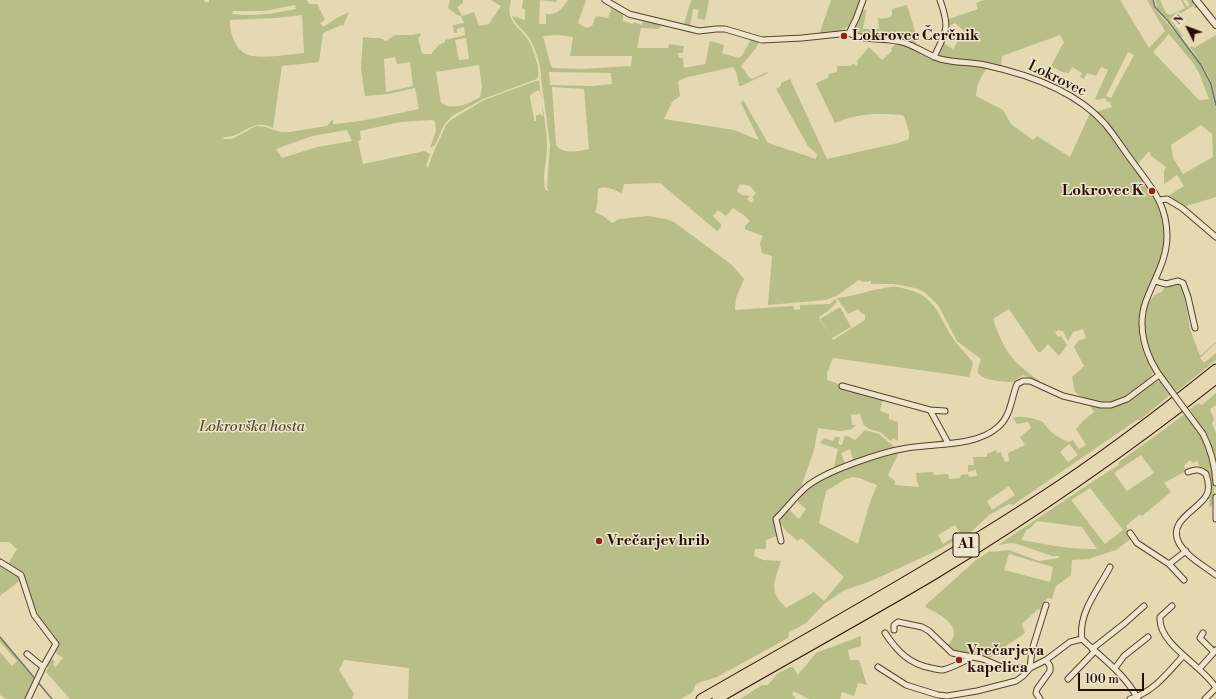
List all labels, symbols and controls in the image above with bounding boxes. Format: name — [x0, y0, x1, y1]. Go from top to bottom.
north arrow — [1168, 8, 1208, 48]
text: N — [1171, 12, 1187, 28]
place label: Lokrovec Čerčnik — [852, 27, 979, 45]
marker: Lokrovec Čerčnik — [839, 31, 849, 41]
street label: Lokrovec — [1025, 57, 1089, 101]
place label: Lokrovec K — [1062, 182, 1144, 200]
marker: Lokrovec K — [1147, 186, 1157, 196]
park label: Lokrovška hosta — [199, 418, 305, 436]
place label: Vrečarjev hrib — [607, 532, 710, 550]
road number: A1 — [953, 533, 979, 557]
marker: Vrečarjev hrib — [594, 536, 604, 546]
place label: Vrečarjeva kapelica — [967, 642, 1044, 677]
marker: Vrečarjeva kapelica — [954, 655, 964, 665]
scale bar — [1080, 665, 1146, 691]
text: 100 m — [1085, 672, 1119, 687]

